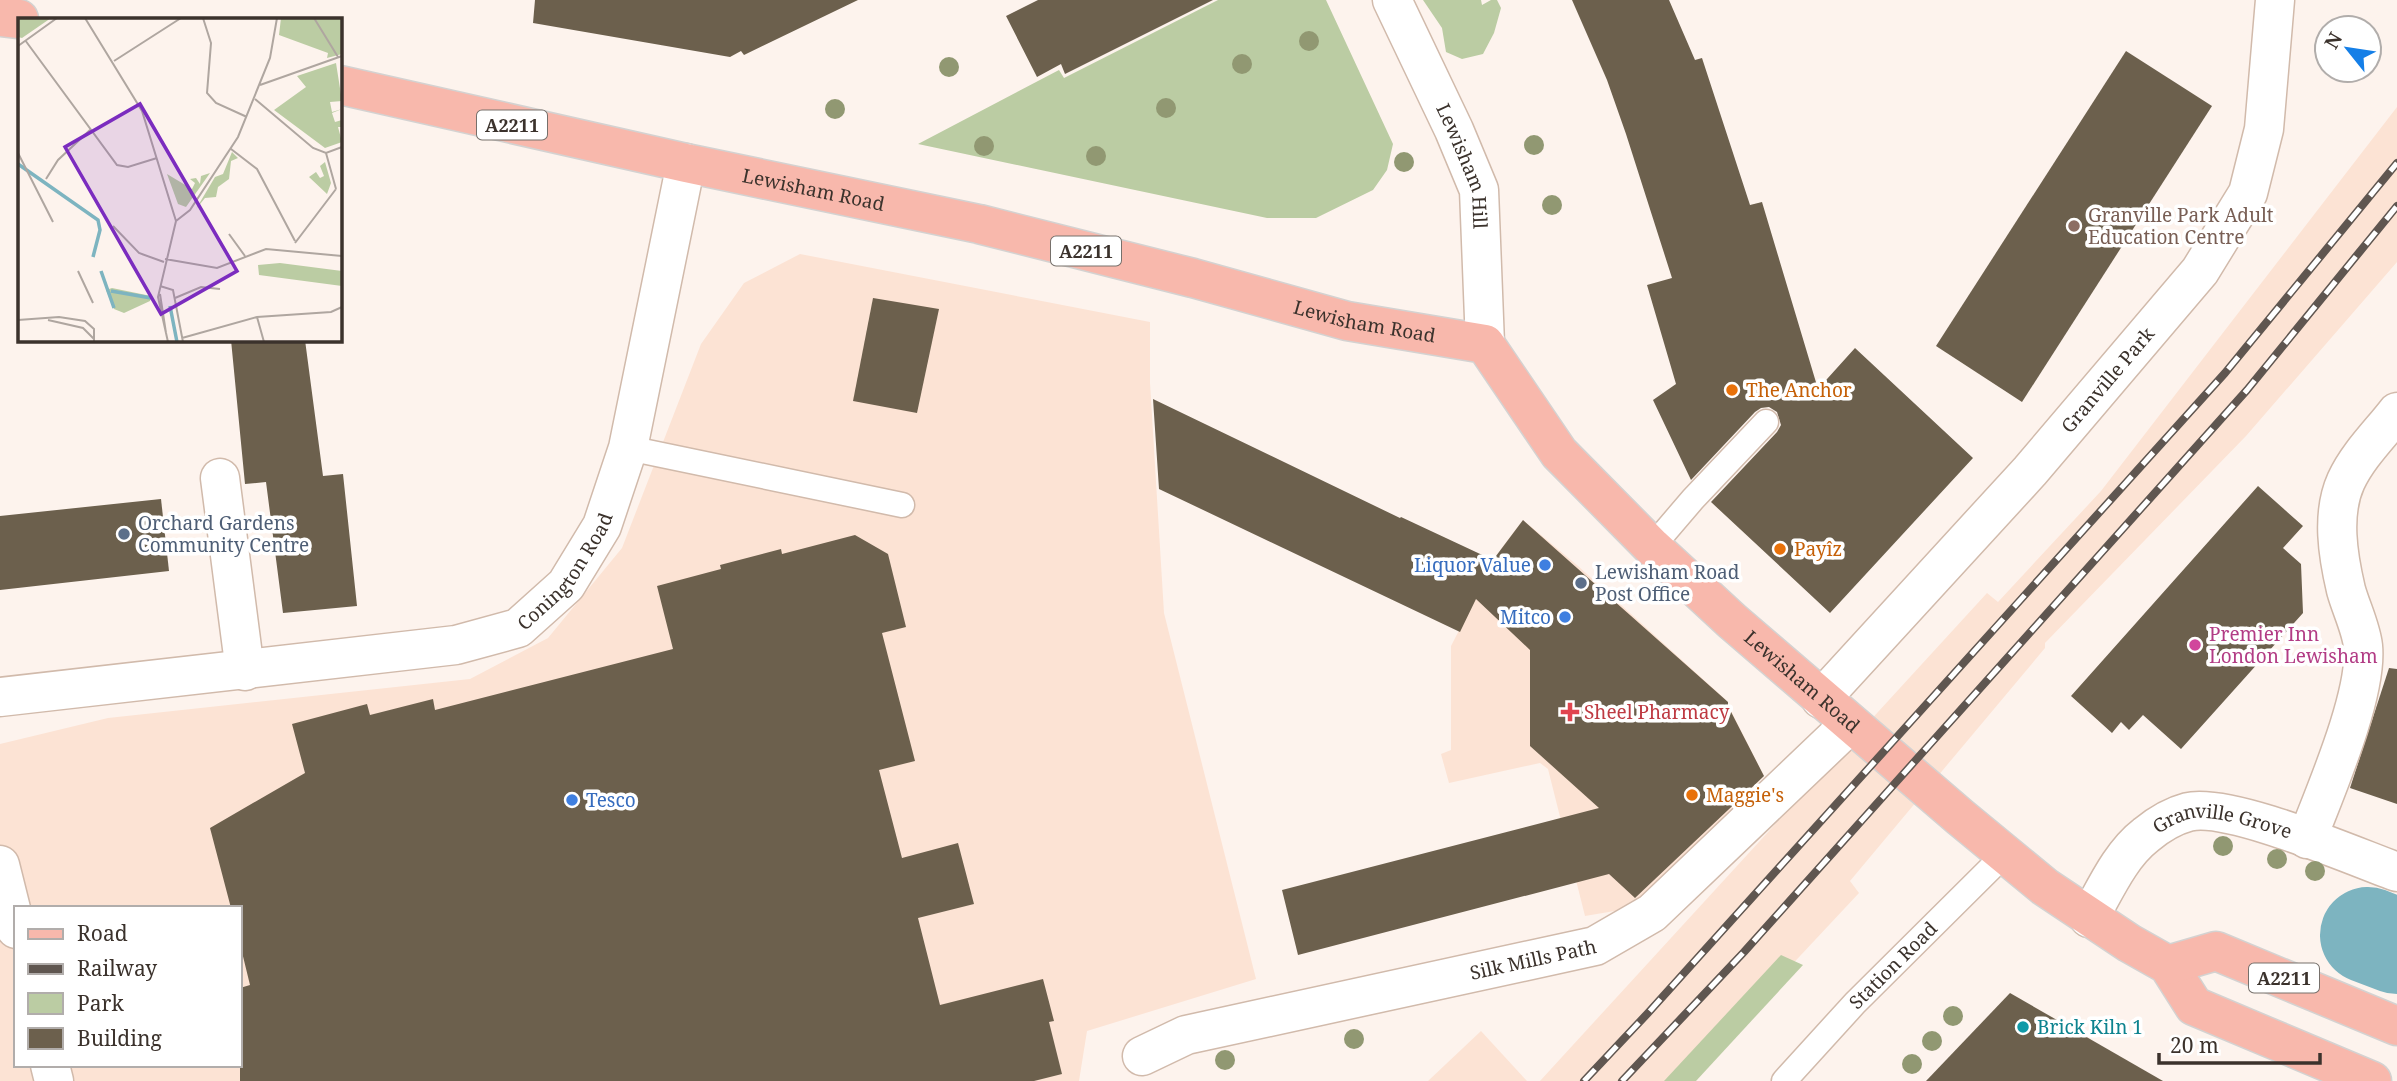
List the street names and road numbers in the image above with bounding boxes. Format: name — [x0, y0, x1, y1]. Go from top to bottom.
street label: Lewisham Hill — [1430, 99, 1494, 229]
road number: A2211 — [477, 110, 547, 140]
street label: Lewisham Road — [740, 162, 887, 217]
road number: A2211 — [1051, 236, 1121, 265]
street label: Lewisham Road — [1291, 294, 1438, 349]
street label: Granville Park — [2055, 321, 2161, 438]
street label: Conington Road — [511, 509, 619, 636]
street label: Lewisham Road — [1739, 624, 1866, 739]
street label: Granville Grove — [2147, 798, 2295, 845]
street label: Station Road — [1843, 915, 1943, 1015]
street label: Silk Mills Path — [1468, 933, 1599, 986]
road number: A2211 — [2249, 964, 2319, 993]

